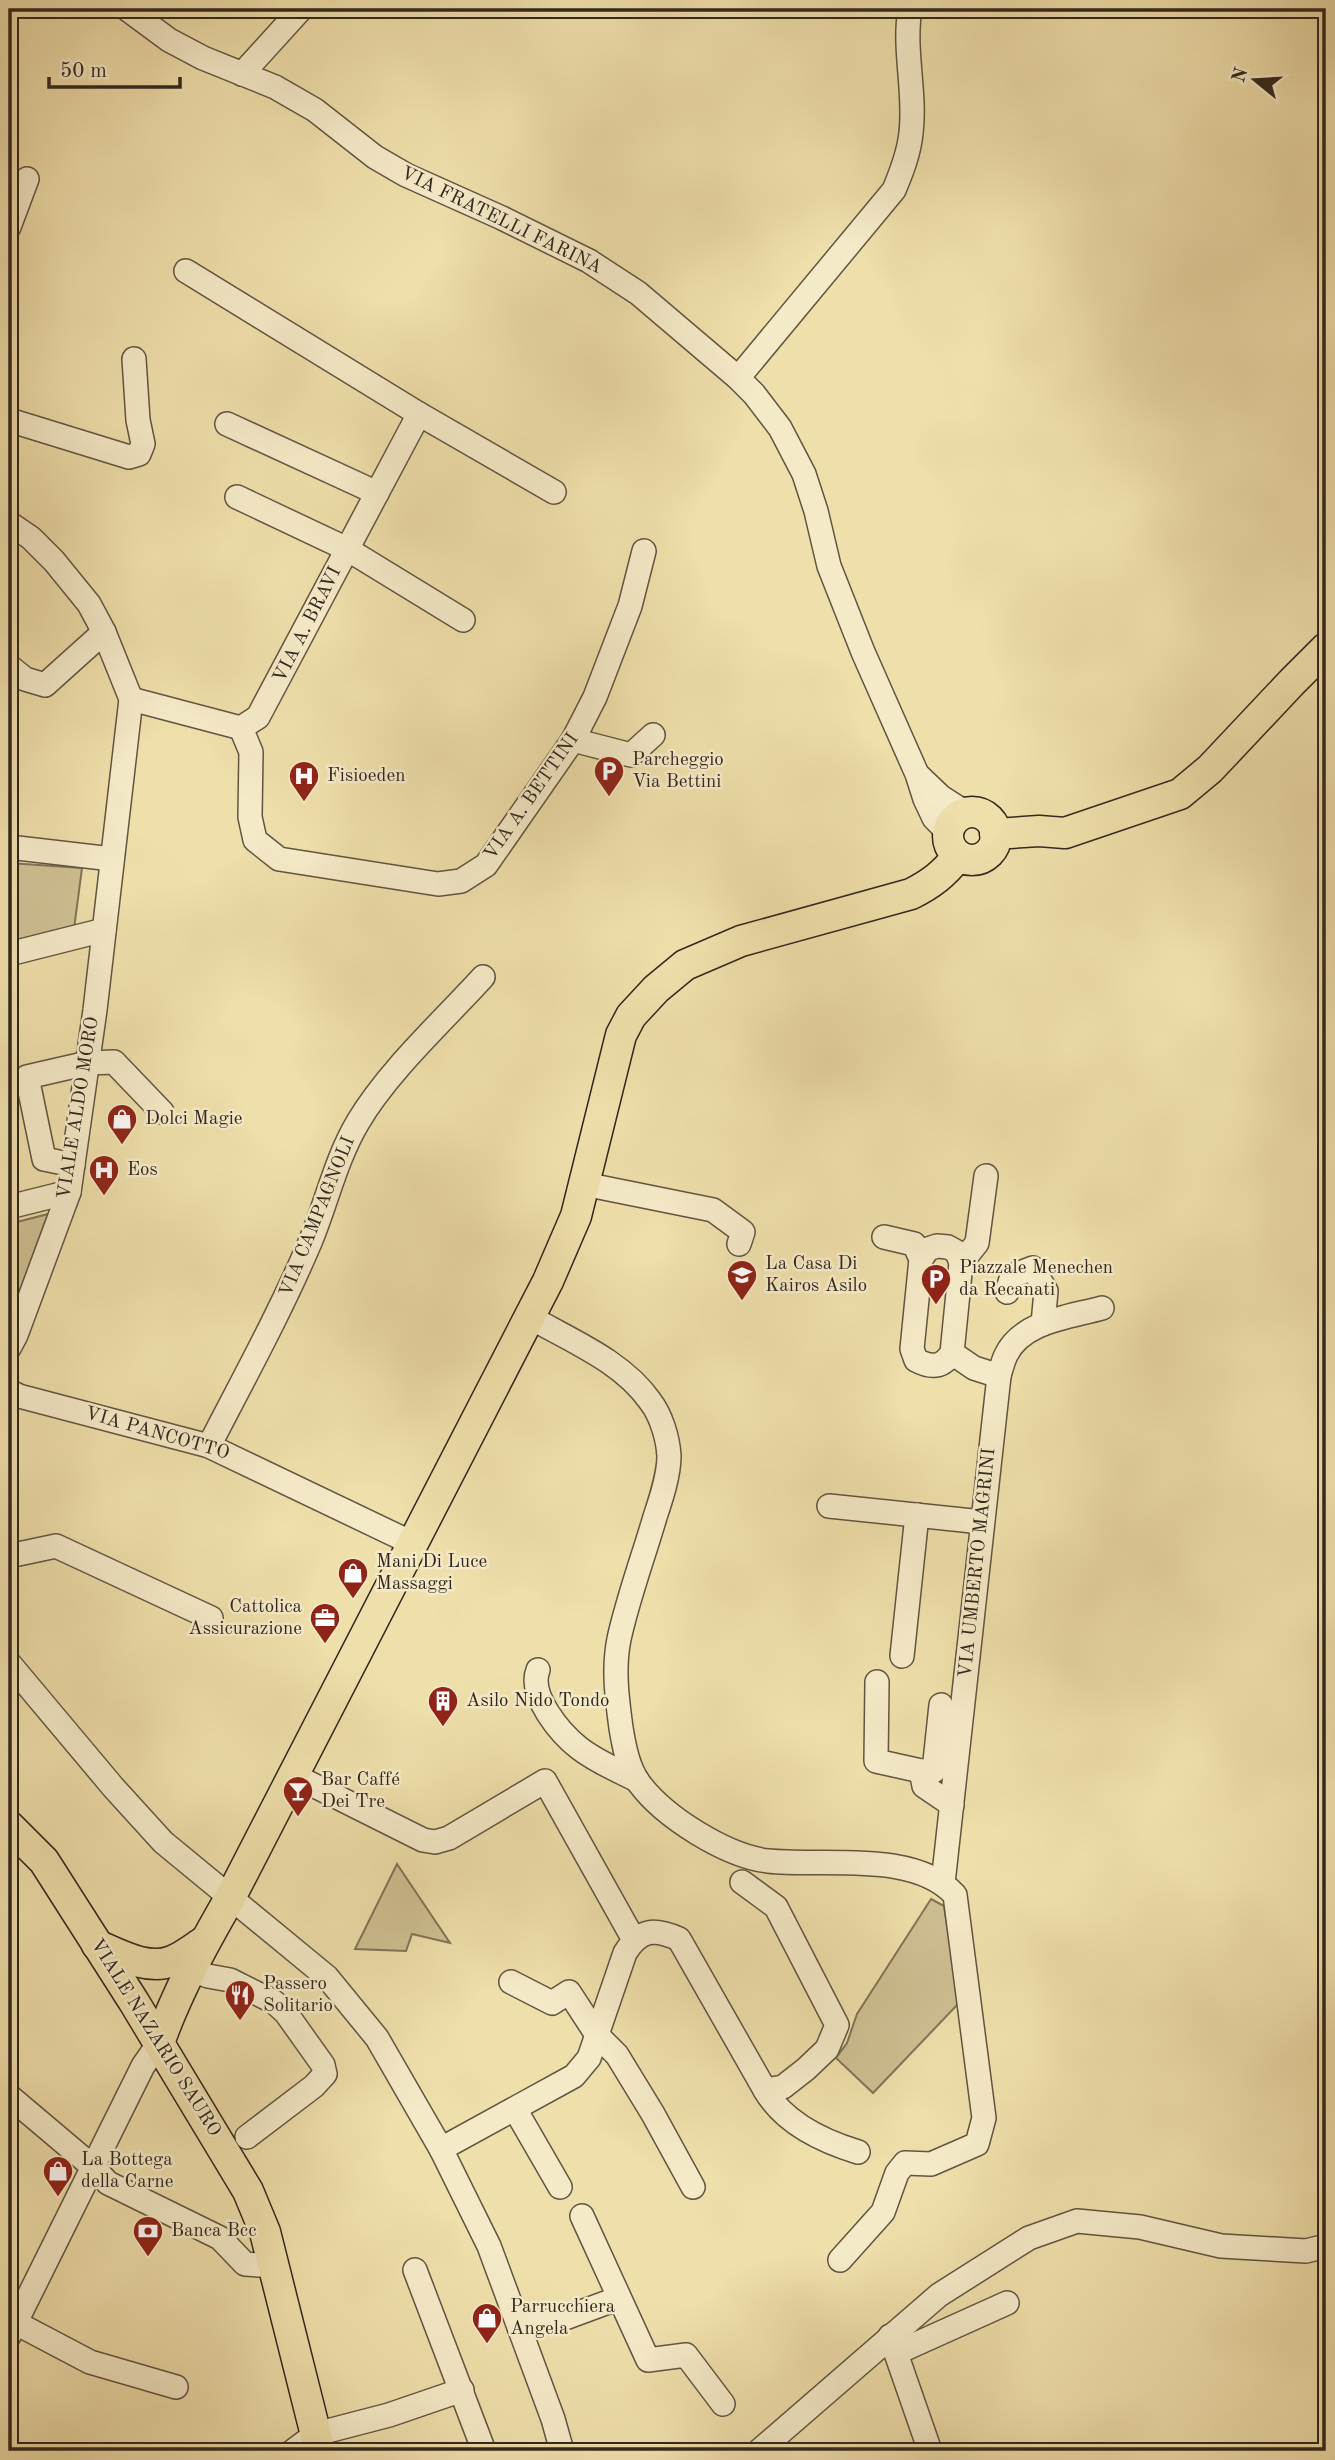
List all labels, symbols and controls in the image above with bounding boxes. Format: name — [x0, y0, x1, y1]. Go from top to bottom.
scale bar — [49, 46, 180, 90]
north arrow — [1220, 46, 1290, 116]
text: 50 m — [60, 61, 107, 82]
text: N — [1230, 65, 1253, 85]
street label: VIA FRATELLI FARINA — [397, 164, 605, 278]
street label: VIA A. BRAVI — [271, 564, 345, 686]
street label: VIA A. BETTINI — [481, 730, 583, 864]
place label: Parcheggio Via Bettini — [632, 751, 724, 792]
parking icon: Parcheggio Via Bettini — [592, 754, 626, 798]
hospital icon: Fisioeden — [287, 759, 321, 803]
place label: Fisioeden — [327, 767, 405, 786]
street label: VIALE ALDO MORO — [55, 1015, 103, 1201]
shop icon: Dolci Magie — [105, 1102, 139, 1146]
place label: Dolci Magie — [145, 1110, 243, 1129]
street label: VIA CAMPAGNOLI — [277, 1134, 359, 1300]
hospital icon: Eos — [87, 1153, 121, 1197]
place label: Eos — [127, 1161, 158, 1180]
place label: La Casa Di Kairos Asilo — [765, 1255, 867, 1296]
school or university icon: La Casa Di Kairos Asilo — [725, 1258, 759, 1302]
place label: Piazzale Menechen da Recanati — [959, 1259, 1113, 1300]
parking icon: Piazzale Menechen da Recanati — [919, 1262, 953, 1306]
street label: VIA PANCOTTO — [83, 1404, 231, 1464]
street label: VIA UMBERTO MAGRINI — [956, 1447, 1000, 1679]
place label: Mani Di Luce Massaggi — [376, 1553, 487, 1594]
shop icon: Mani Di Luce Massaggi — [336, 1556, 370, 1600]
place label: Cattolica Assicurazione — [188, 1598, 303, 1639]
office icon: Cattolica Assicurazione — [308, 1601, 342, 1645]
building icon: Asilo Nido Tondo — [426, 1684, 460, 1728]
place label: Asilo Nido Tondo — [466, 1692, 610, 1711]
place label: Bar Caffé Dei Tre — [321, 1771, 400, 1812]
bar icon: Bar Caffé Dei Tre — [281, 1774, 315, 1818]
street label: VIALE NAZARIO SAURO — [86, 1936, 224, 2140]
place label: Passero Solitario — [263, 1975, 333, 2016]
restaurant icon: Passero Solitario — [223, 1978, 257, 2022]
place label: La Bottega della Carne — [81, 2151, 174, 2192]
shop icon: La Bottega della Carne — [41, 2154, 75, 2198]
bank icon: Banca Bcc — [131, 2214, 165, 2258]
place label: Banca Bcc — [171, 2222, 256, 2241]
place label: Parrucchiera Angela — [510, 2298, 616, 2339]
shop icon: Parrucchiera Angela — [470, 2301, 504, 2345]

